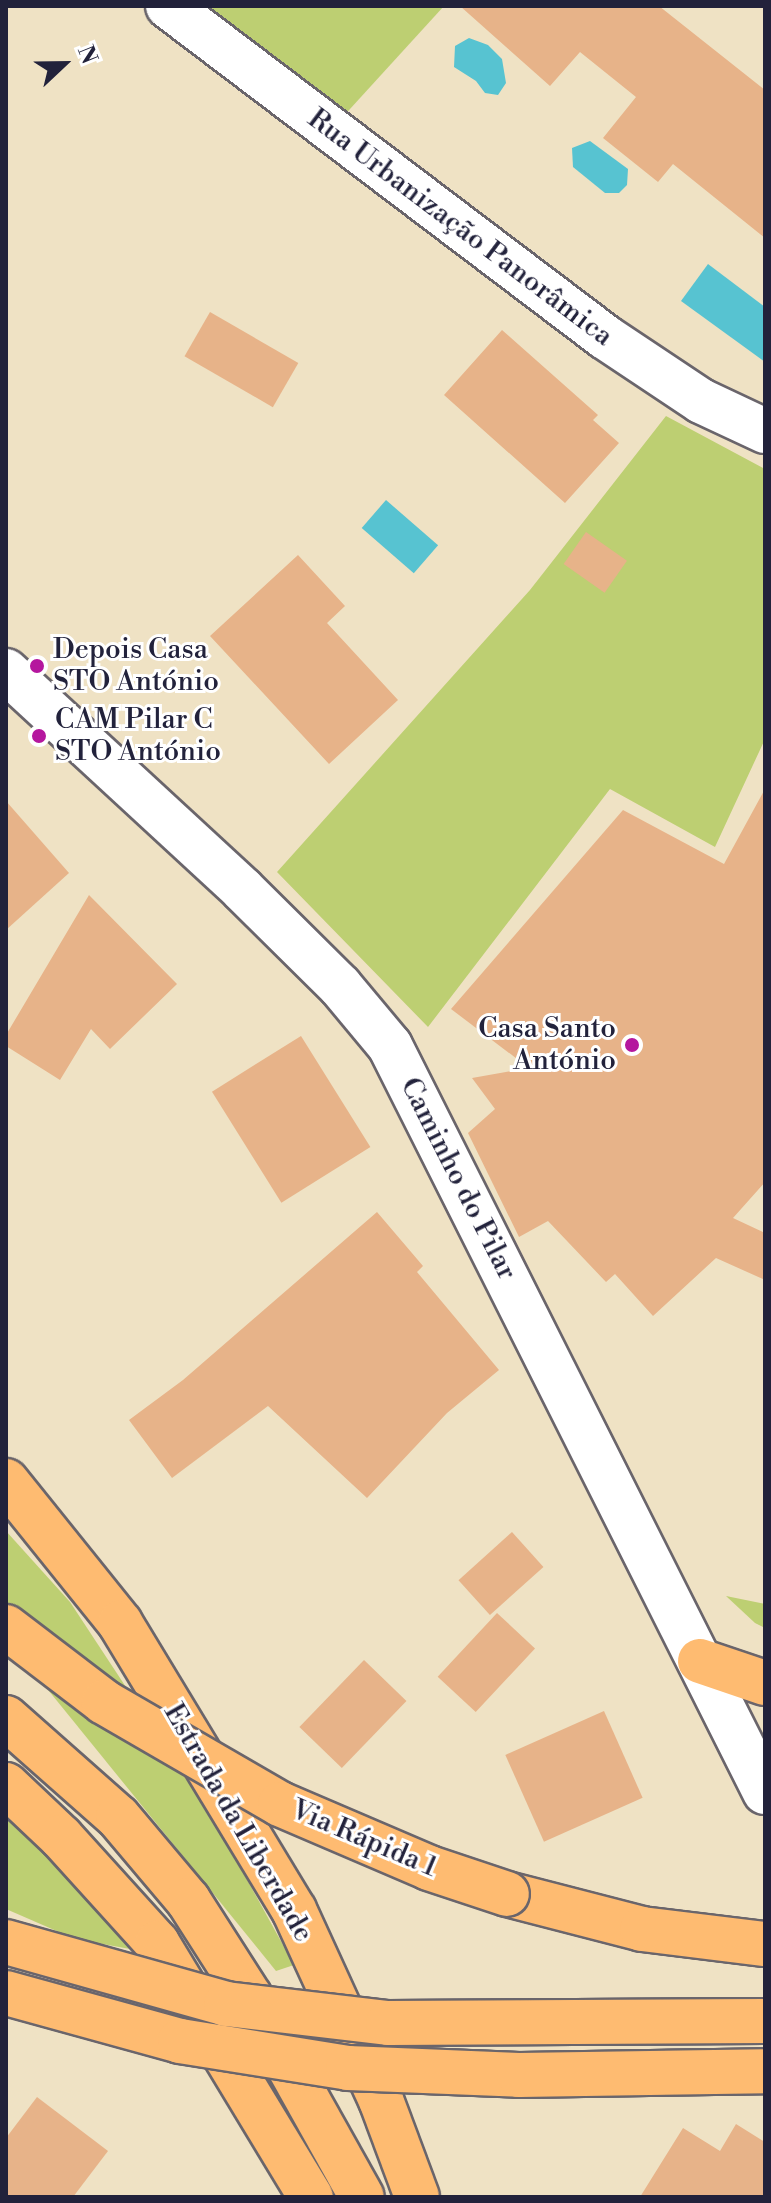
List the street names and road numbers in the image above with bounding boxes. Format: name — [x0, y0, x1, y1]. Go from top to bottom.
street label: Rua Urbanização Panorâmica — [301, 102, 619, 354]
street label: Caminho do Pilar — [393, 1072, 523, 1286]
street label: Estrada da Liberdade — [156, 1698, 320, 1948]
street label: Via Rápida 1 — [286, 1793, 442, 1885]

